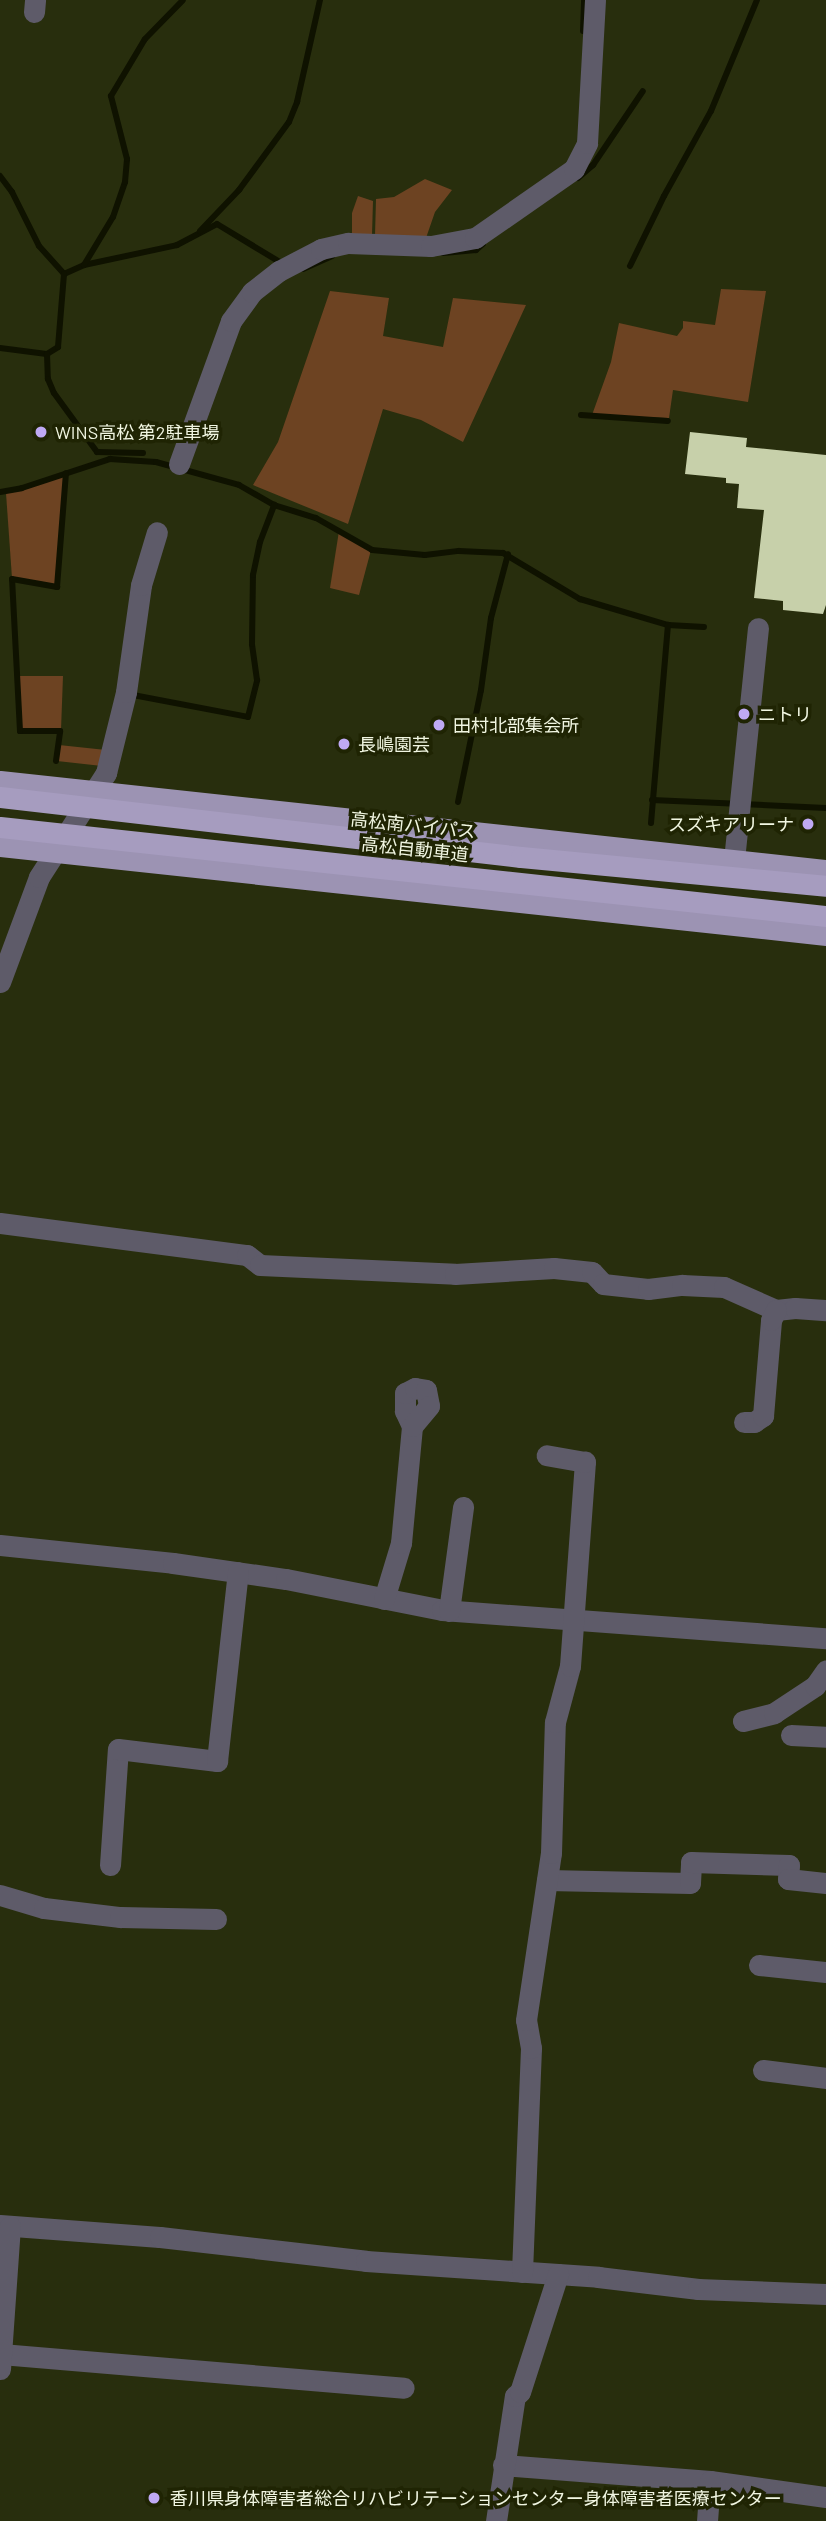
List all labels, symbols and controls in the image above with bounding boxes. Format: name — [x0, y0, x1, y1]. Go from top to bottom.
place label: WINS高松 第2駐車場 — [55, 421, 219, 443]
marker: WINS高松 第2駐車場 — [33, 424, 49, 440]
place label: ニトリ — [758, 703, 812, 725]
marker: ニトリ — [736, 706, 752, 722]
place label: 田村北部集会所 — [453, 714, 579, 736]
marker: 田村北部集会所 — [431, 717, 447, 733]
place label: 長嶋園芸 — [358, 733, 430, 755]
marker: 長嶋園芸 — [336, 736, 352, 752]
street label: 高松南バイパス — [349, 808, 477, 842]
place label: スズキアリーナ — [668, 813, 794, 835]
marker: スズキアリーナ — [800, 816, 816, 832]
street label: 高松自動車道 — [360, 833, 470, 865]
place label: 香川県身体障害者総合リハビリテーションセンター身体障害者医療センター — [170, 2487, 782, 2509]
marker: 香川県身体障害者総合リハビリテーションセンター身体障害者医療センター — [144, 2488, 164, 2508]

